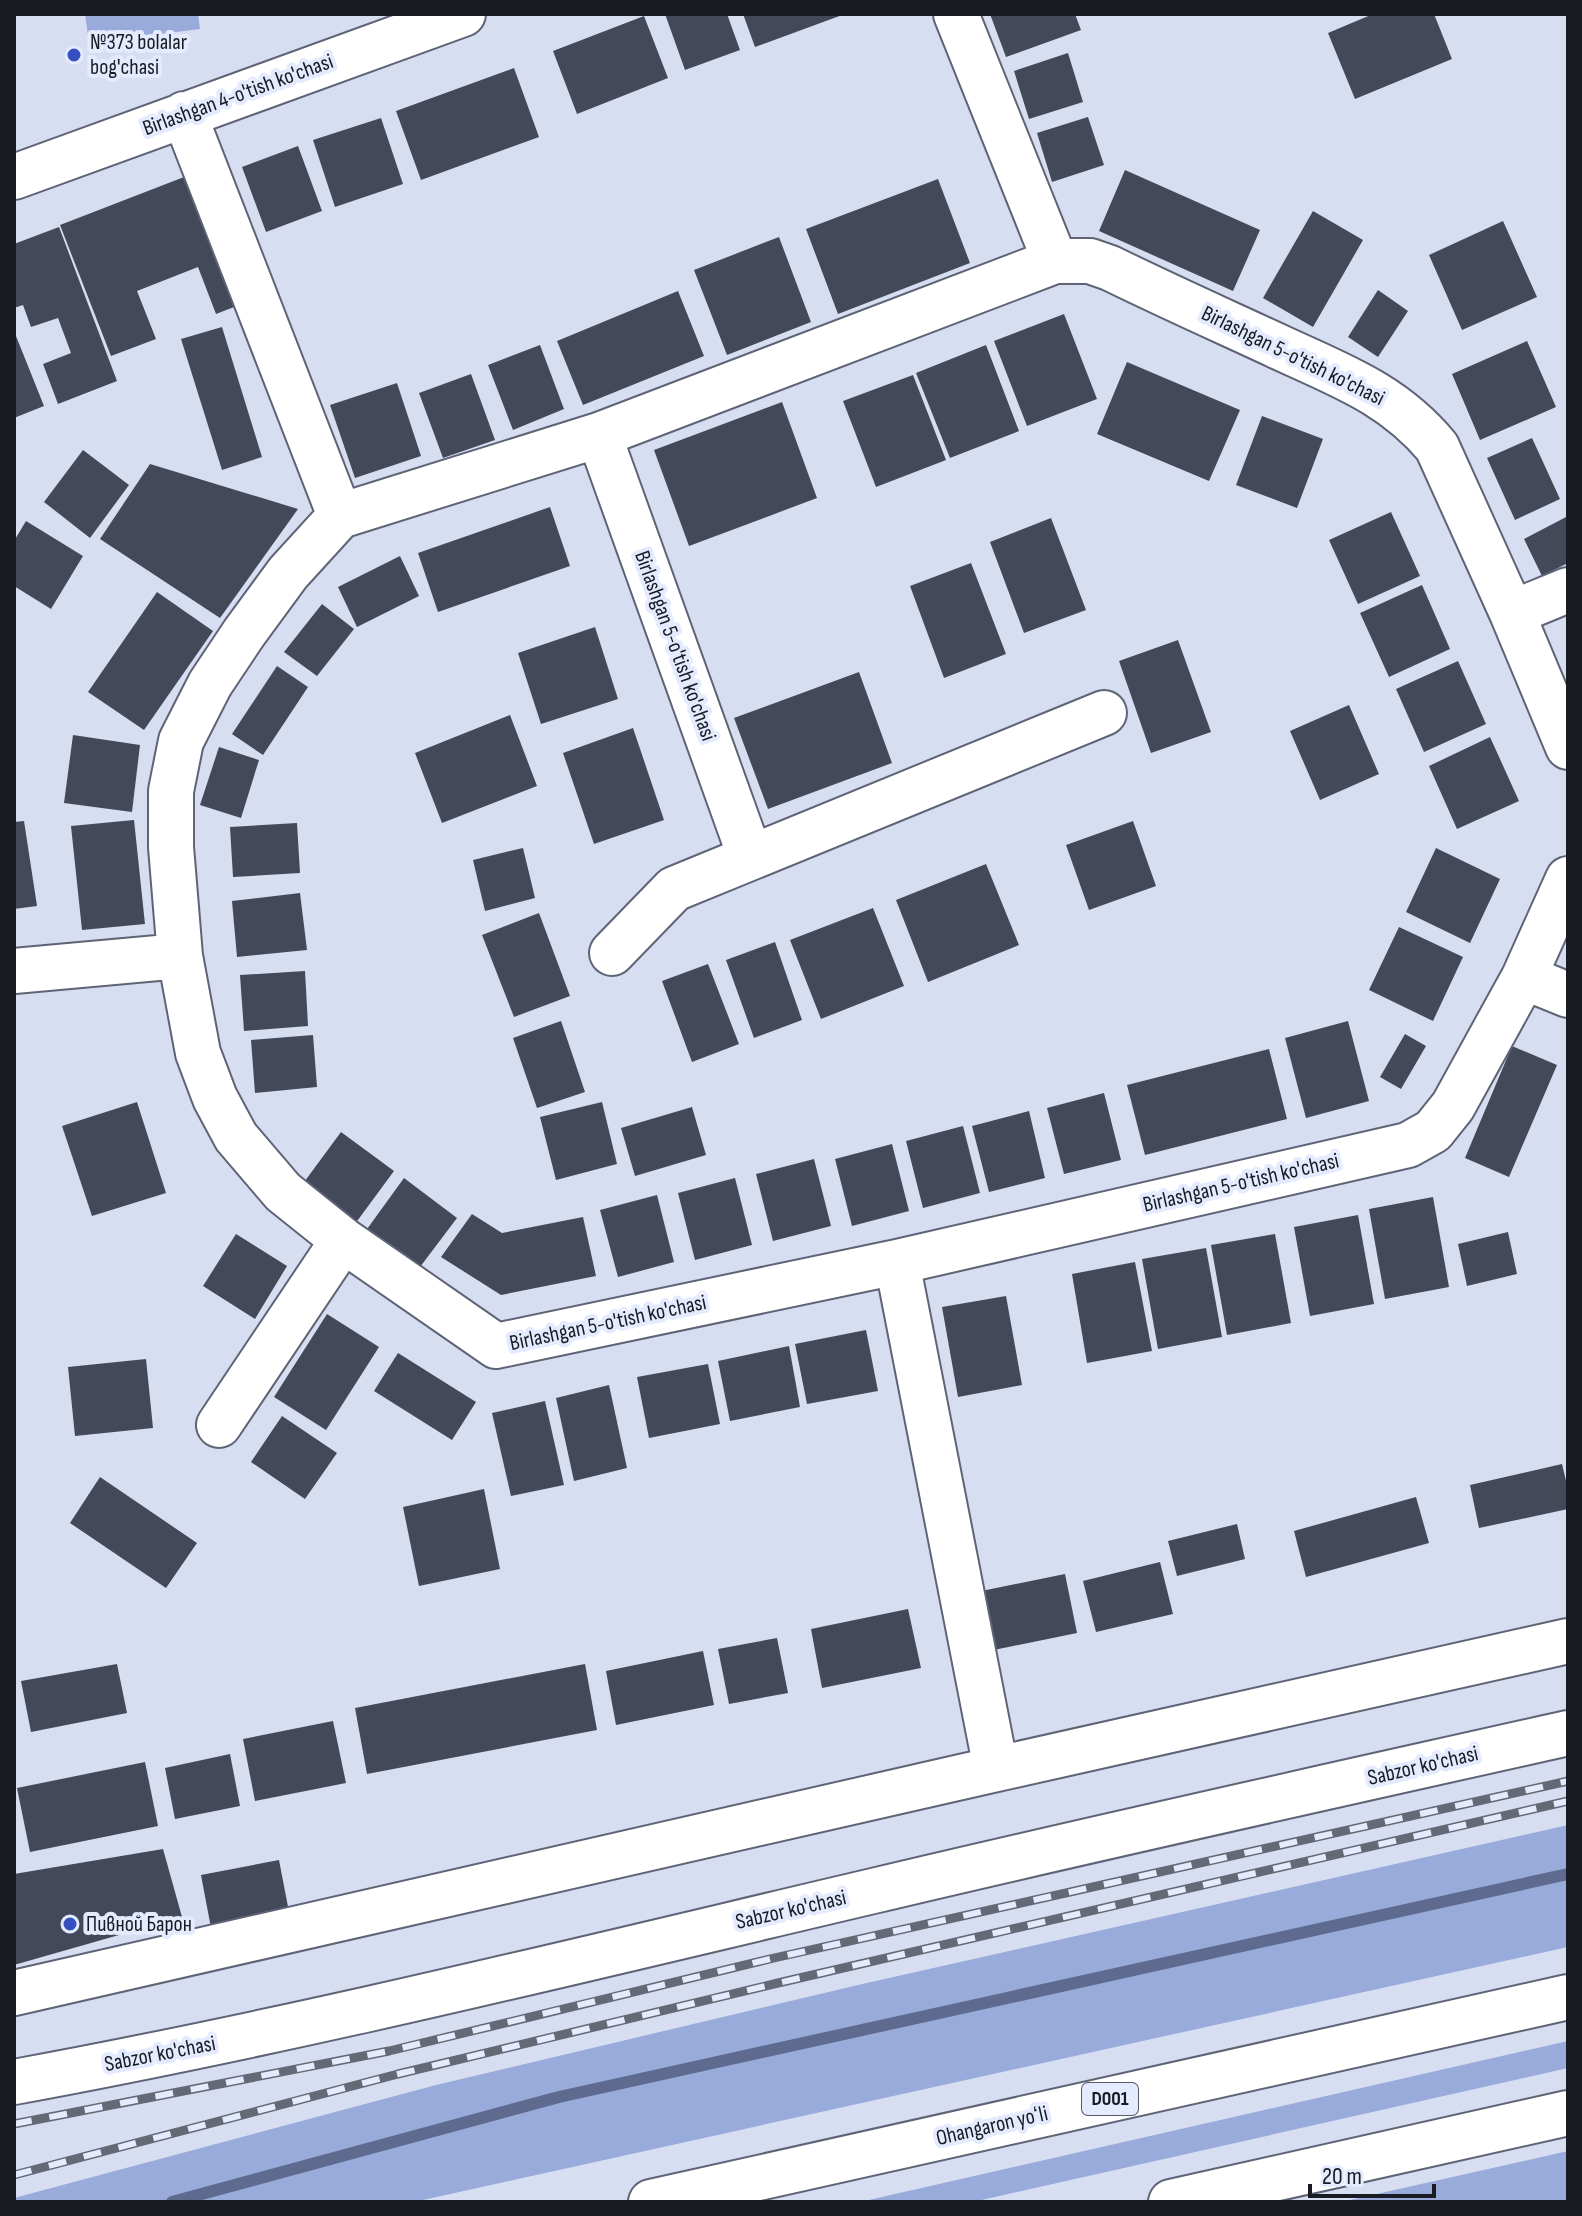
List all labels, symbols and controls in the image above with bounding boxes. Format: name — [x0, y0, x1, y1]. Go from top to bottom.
place label: №373 bolalar bog'chasi — [90, 29, 187, 81]
marker: №373 bolalar bog'chasi — [65, 46, 83, 64]
street label: Birlashgan 4-o'tish ko'chasi — [139, 48, 337, 142]
street label: Birlashgan 5-o'tish ko'chasi — [1197, 300, 1389, 412]
street label: Birlashgan 5-o'tish ko'chasi — [628, 547, 722, 745]
street label: Birlashgan 5-o'tish ko'chasi — [1140, 1147, 1342, 1219]
street label: Birlashgan 5-o'tish ko'chasi — [507, 1289, 709, 1357]
street label: Sabzor ko'chasi — [1365, 1740, 1481, 1792]
street label: Sabzor ko'chasi — [733, 1884, 849, 1936]
place label: Пивной Барон — [86, 1911, 192, 1938]
marker: Пивной Барон — [61, 1915, 79, 1933]
street label: Sabzor ko'chasi — [102, 2030, 218, 2078]
road number: D001 — [1082, 2083, 1138, 2115]
street label: Ohangaron yoʻli — [933, 2100, 1051, 2152]
scale bar — [1310, 2148, 1434, 2198]
text: 20 m — [1322, 2162, 1362, 2191]

